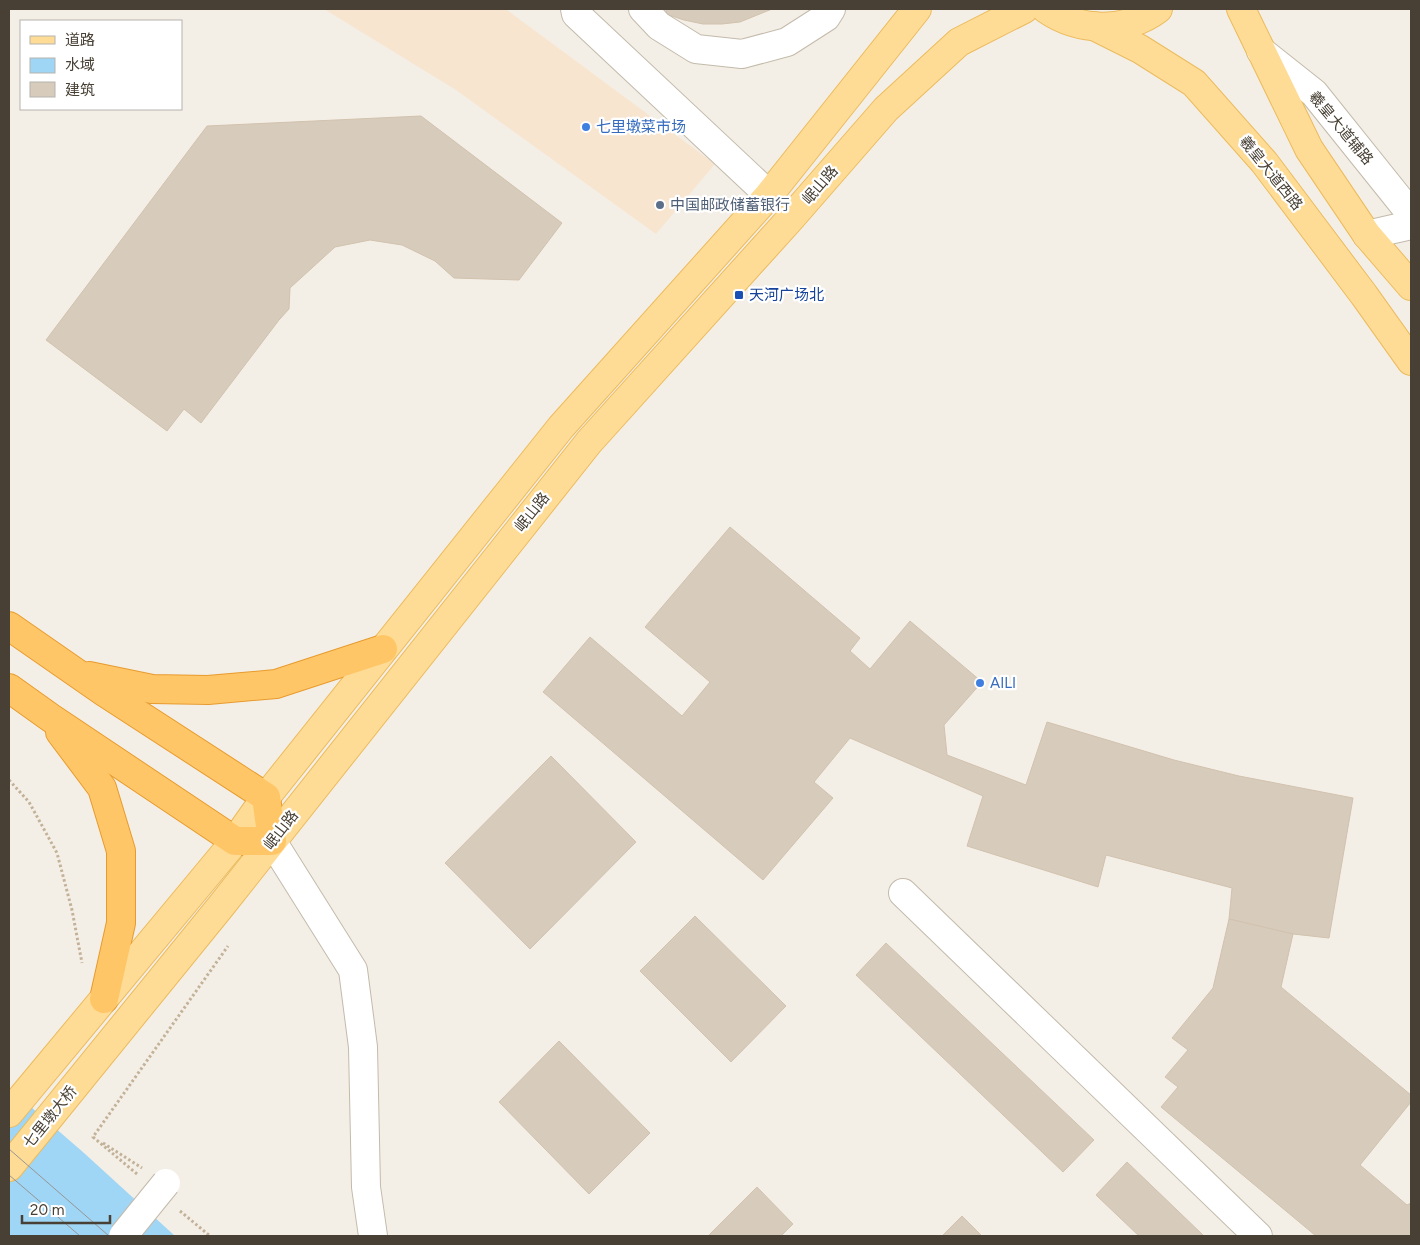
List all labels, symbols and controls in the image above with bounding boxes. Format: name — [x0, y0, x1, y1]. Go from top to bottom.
legend — [20, 20, 182, 110]
text: 道路 — [65, 31, 95, 49]
text: 水域 — [65, 56, 95, 74]
text: 建筑 — [65, 81, 95, 99]
street label: 羲皇大道辅路 — [1305, 88, 1377, 168]
place label: 七里墩菜市场 — [596, 118, 686, 136]
marker: 七里墩菜市场 — [580, 121, 592, 133]
street label: 羲皇大道西路 — [1236, 132, 1306, 214]
street label: 岷山路 — [798, 162, 842, 208]
place label: 中国邮政储蓄银行 — [670, 196, 790, 214]
marker: 中国邮政储蓄银行 — [654, 199, 666, 211]
place label: 天河广场北 — [749, 286, 824, 304]
marker: 天河广场北 — [733, 289, 745, 301]
street label: 岷山路 — [511, 489, 553, 535]
place label: AILI — [990, 674, 1016, 692]
marker: AILI — [974, 677, 986, 689]
street label: 岷山路 — [260, 807, 302, 853]
street label: 七里墩大桥 — [19, 1082, 81, 1152]
scale bar — [22, 1192, 110, 1224]
text: 20 m — [30, 1201, 64, 1219]

